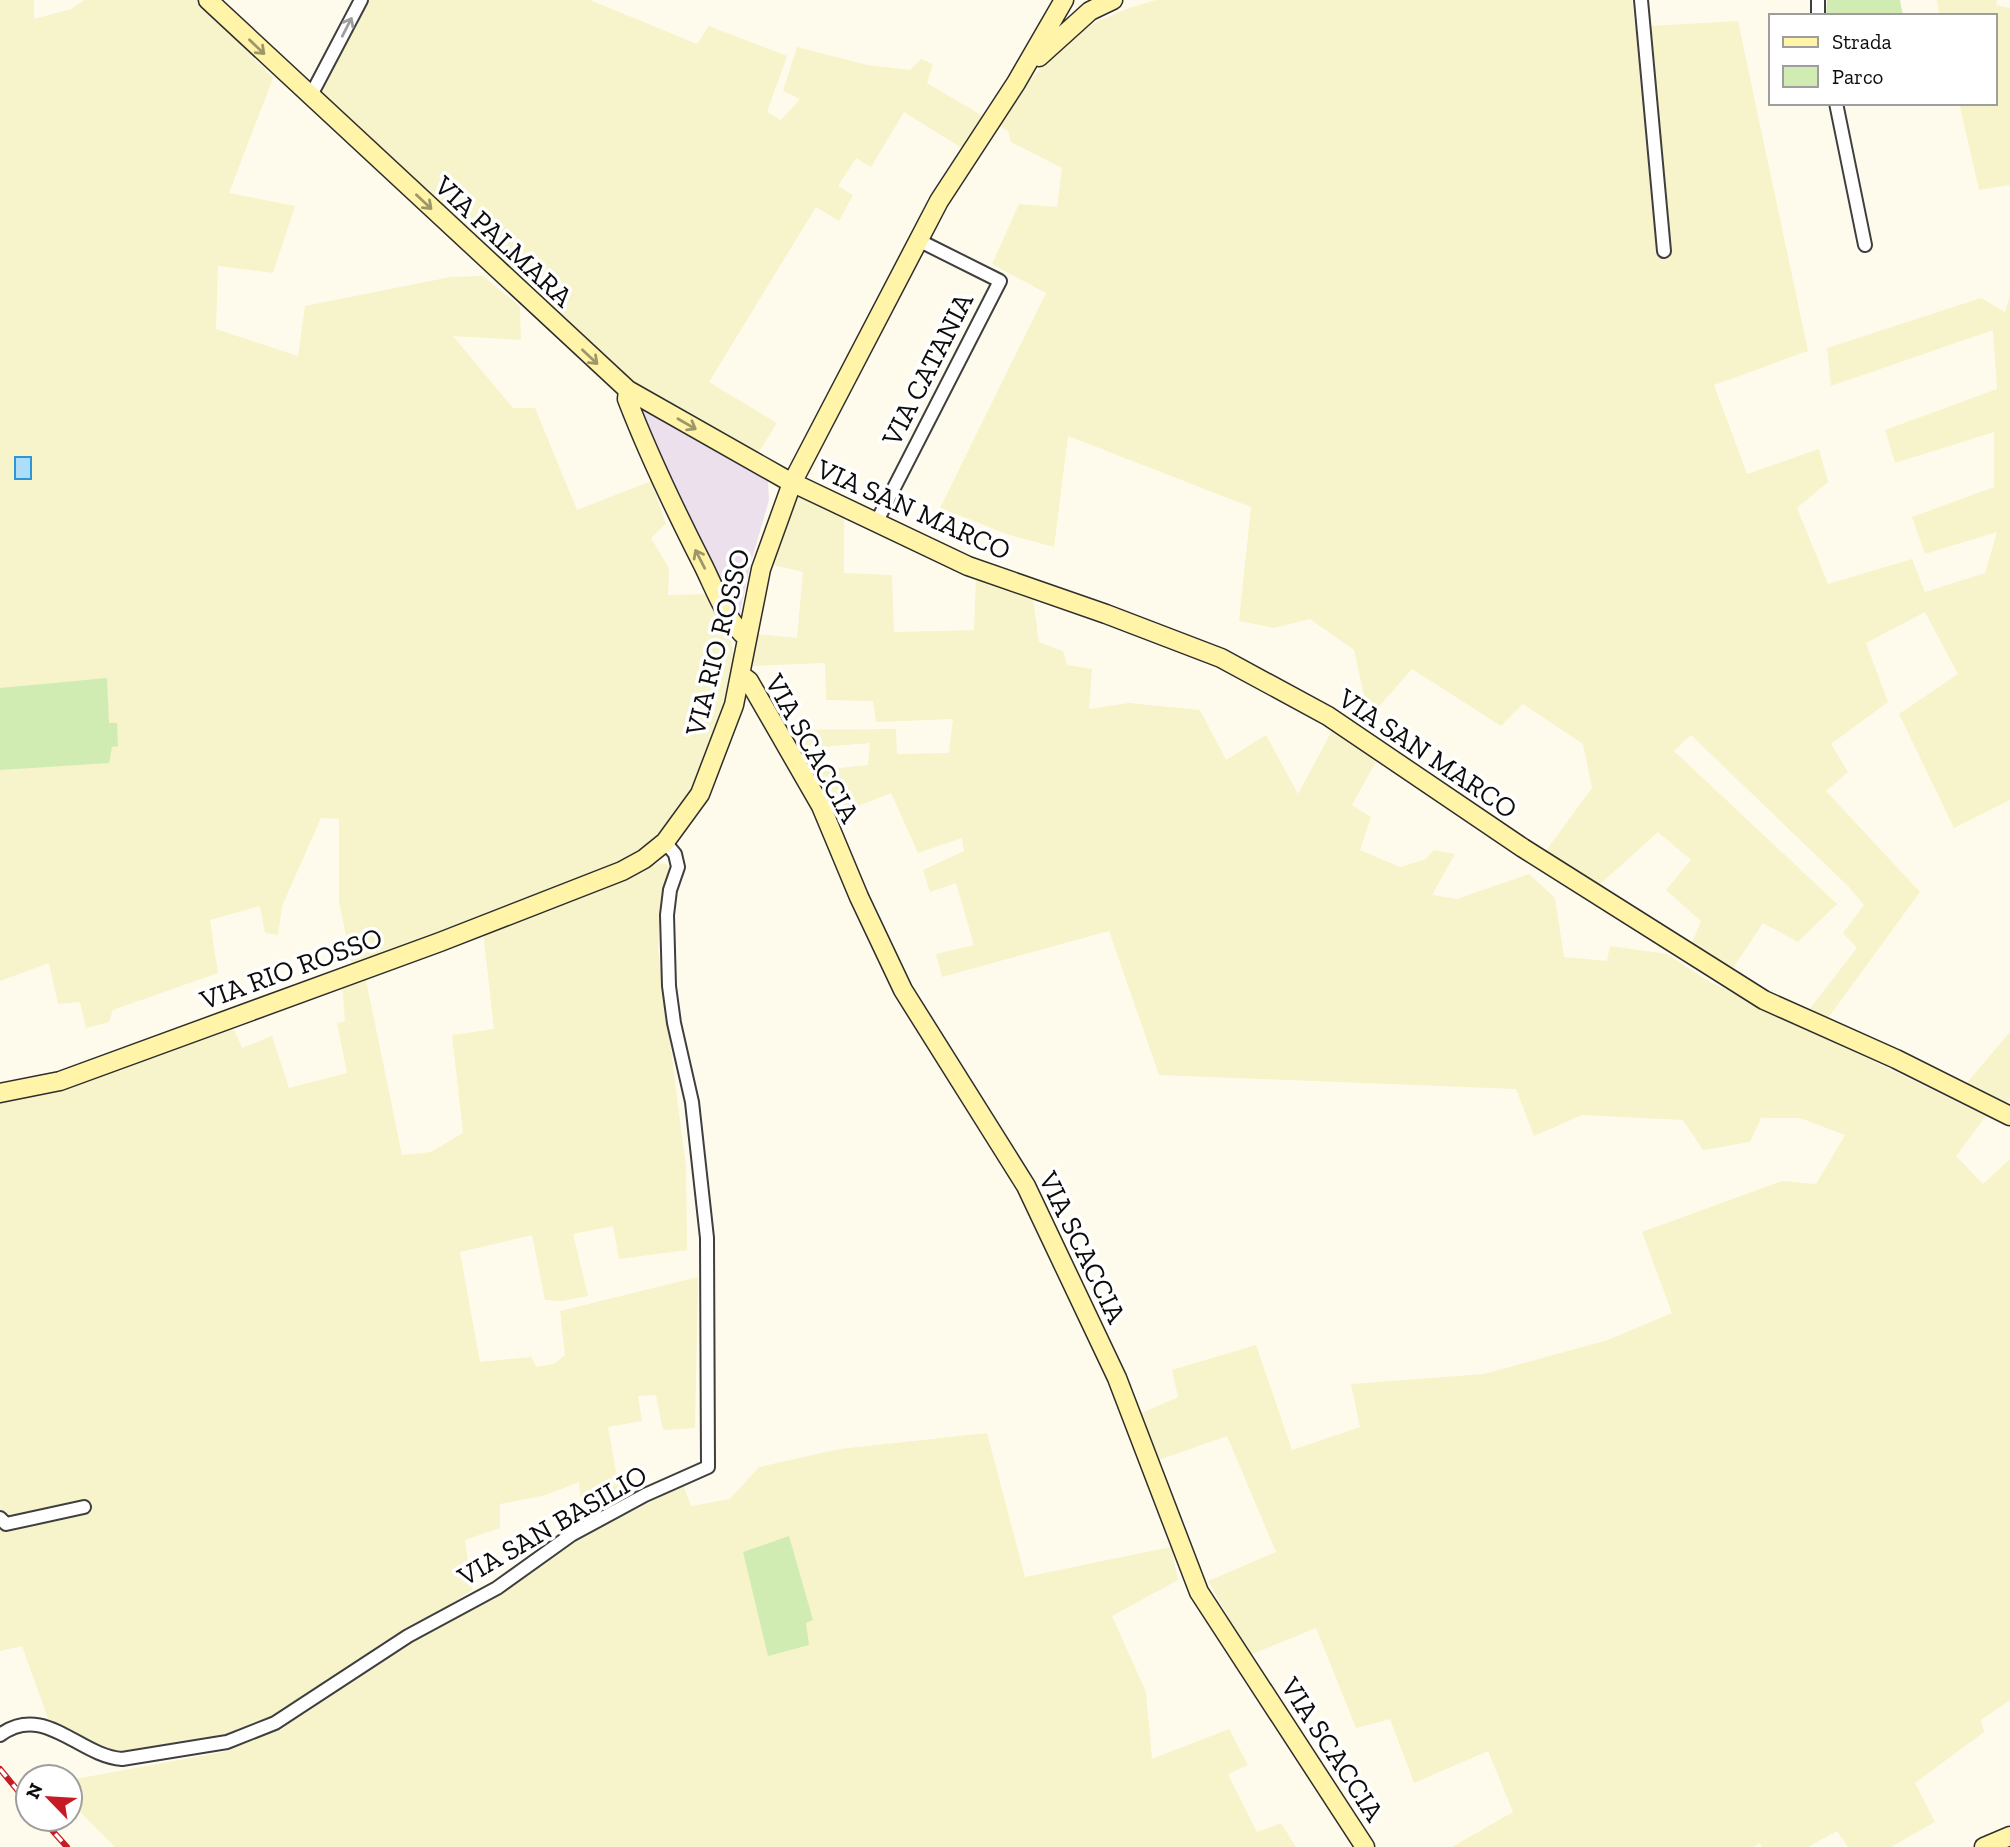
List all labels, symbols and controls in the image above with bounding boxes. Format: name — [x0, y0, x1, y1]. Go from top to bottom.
legend — [1769, 14, 1996, 105]
one-way arrow — [340, 17, 354, 38]
text: Strada — [1832, 29, 1892, 54]
one-way arrow — [248, 39, 265, 56]
text: Parco — [1832, 64, 1883, 89]
street label: VIA PALMARA — [427, 168, 580, 314]
one-way arrow — [415, 194, 432, 211]
street label: VIA CATANIA — [874, 286, 980, 452]
one-way arrow — [581, 349, 598, 366]
one-way arrow — [677, 417, 697, 431]
street label: VIA SAN MARCO — [811, 452, 1016, 567]
street label: VIA RIO ROSSO — [678, 545, 757, 740]
one-way arrow — [692, 549, 706, 570]
street label: VIA SCACCIA — [758, 667, 867, 829]
street label: VIA SAN MARCO — [1331, 681, 1523, 825]
street label: VIA RIO ROSSO — [195, 920, 387, 1017]
street label: VIA SCACCIA — [1031, 1165, 1134, 1329]
street label: VIA SAN BASILIO — [451, 1458, 653, 1593]
street label: VIA SCACCIA — [1273, 1670, 1392, 1828]
north arrow — [14, 1763, 84, 1833]
text: N — [21, 1780, 48, 1802]

